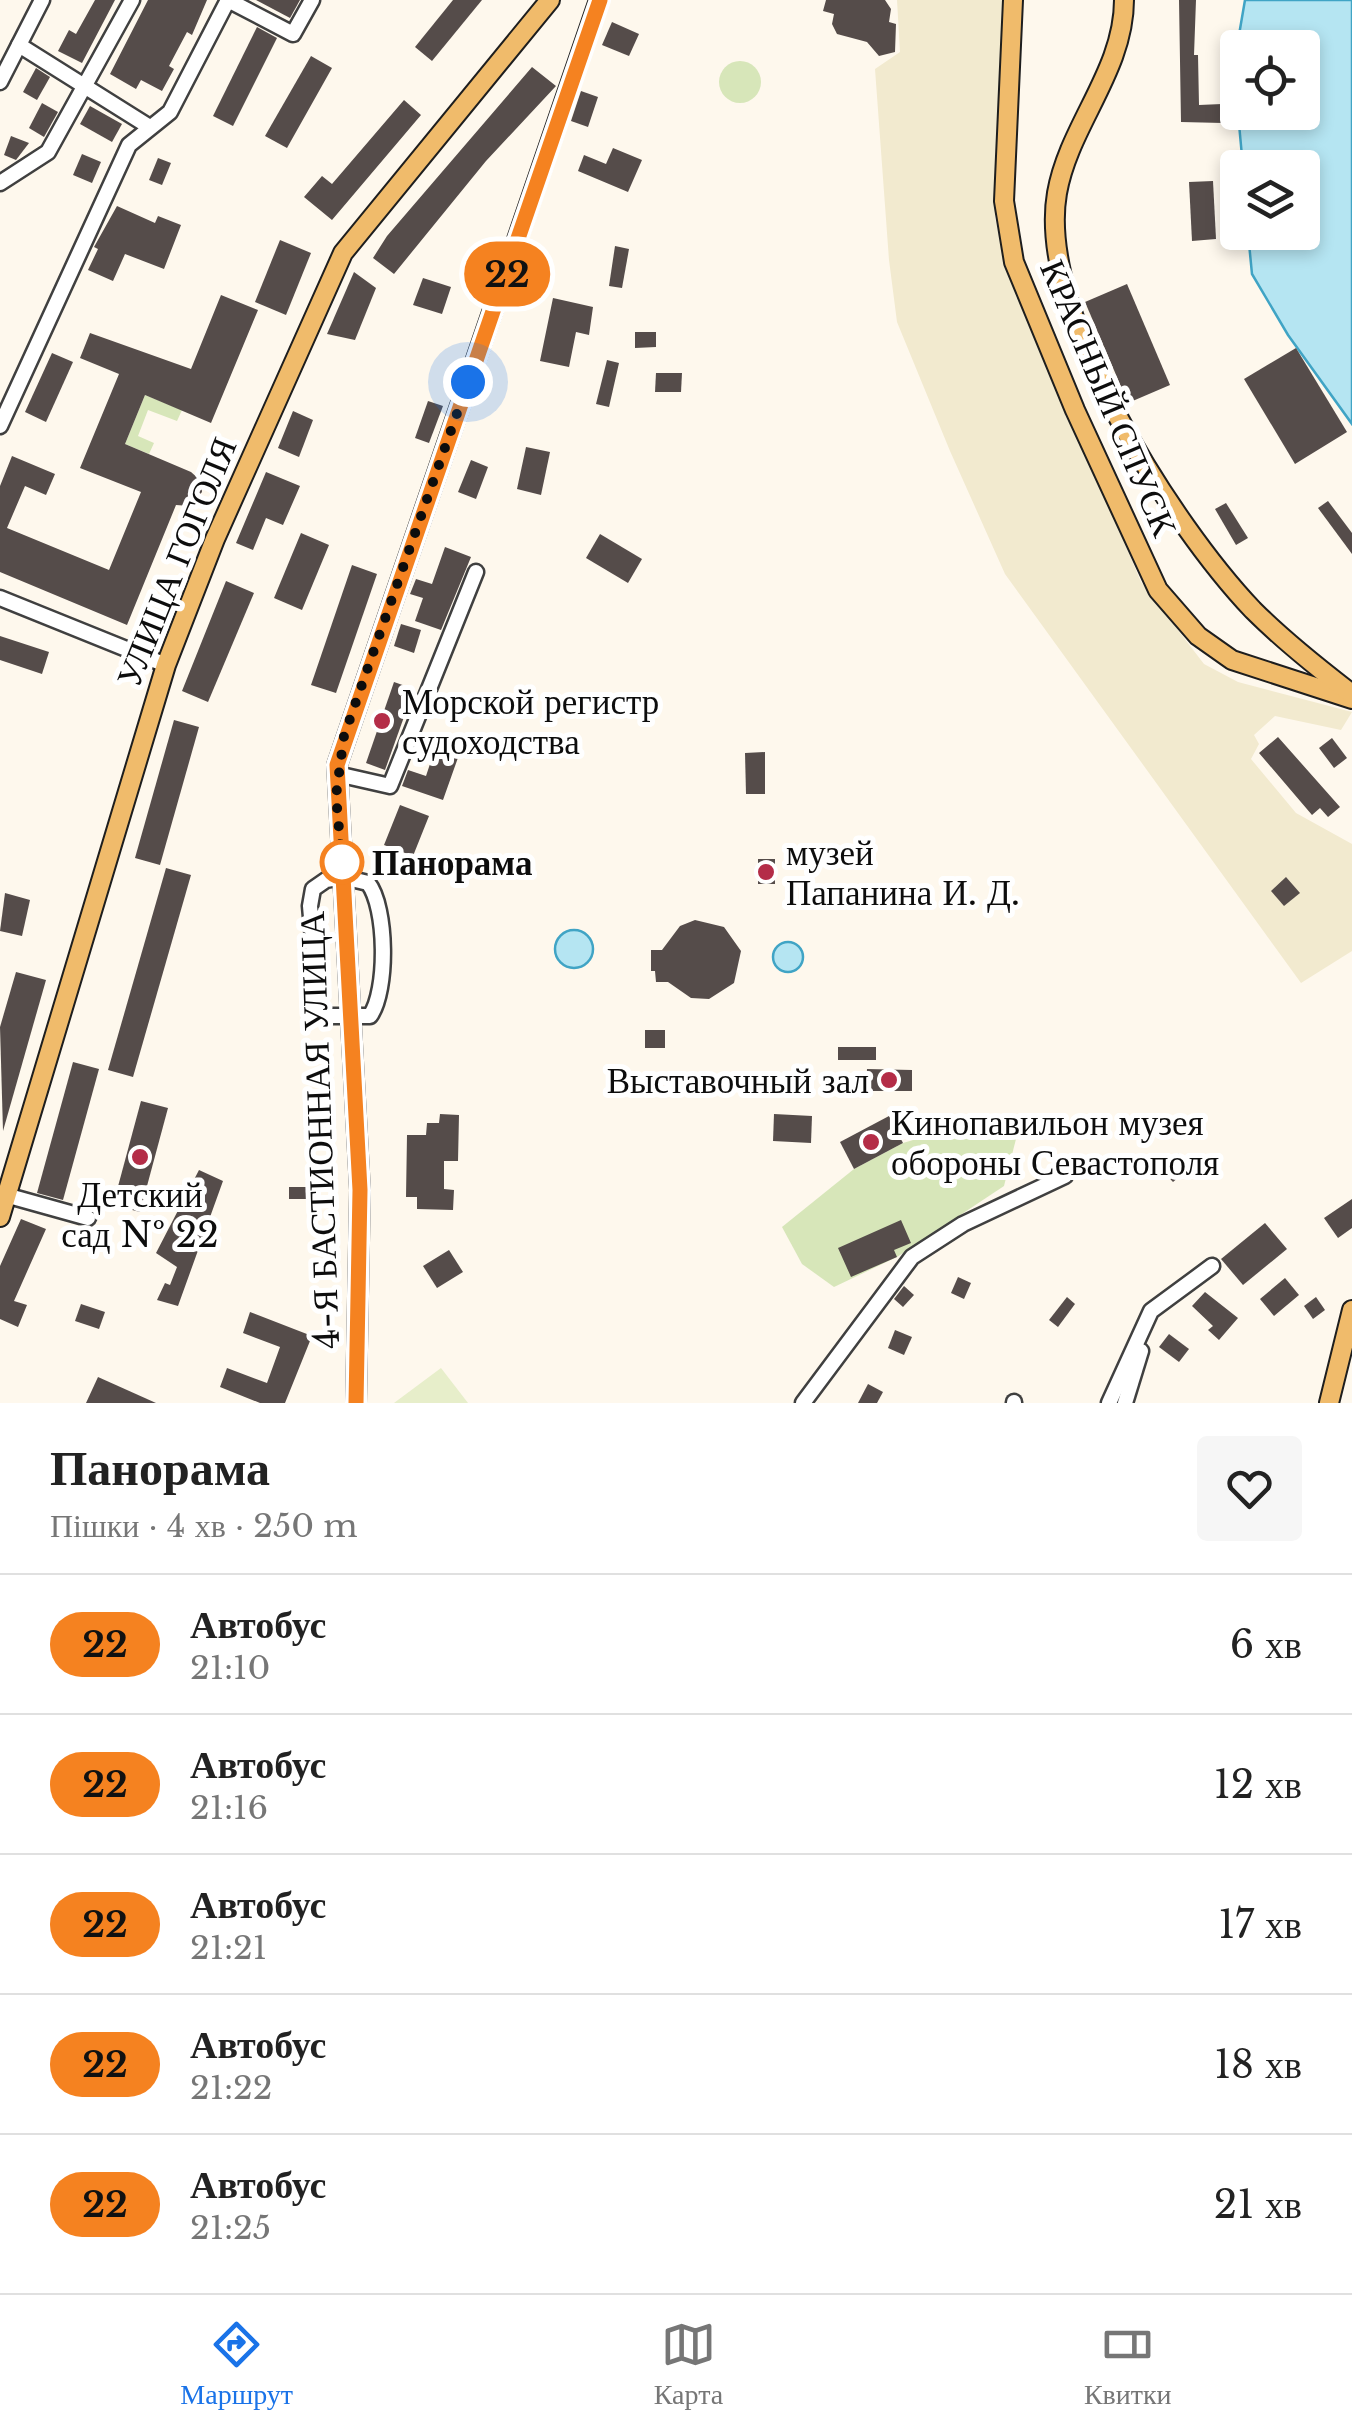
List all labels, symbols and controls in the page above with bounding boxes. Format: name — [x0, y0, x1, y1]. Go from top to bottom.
map controls — [1220, 30, 1320, 250]
button: locate — [1220, 30, 1320, 130]
button: layers — [1220, 150, 1320, 250]
line badge: 22 — [462, 242, 552, 306]
text: 22 — [484, 253, 530, 296]
street label: КРАСНЫЙ СПУСК — [1031, 253, 1187, 543]
your location — [443, 357, 493, 407]
street label: УЛИЦА ГОГОЛЯ — [106, 431, 246, 693]
place label: Морской регистр судоходства — [402, 680, 659, 763]
marker: Морской регистр судоходства — [371, 710, 393, 732]
place label: музей Папанина И. Д. — [786, 831, 1020, 914]
marker: Панорама — [321, 841, 363, 883]
place label: Панорама — [372, 841, 532, 884]
marker: музей Папанина И. Д. — [755, 861, 777, 883]
street label: 4-Я БАСТИОННАЯ УЛИЦА — [290, 910, 348, 1350]
place label: Выставочный зал — [607, 1059, 869, 1102]
marker: Выставочный зал — [878, 1069, 900, 1091]
place label: Кинопавильон музея обороны Севастополя — [891, 1101, 1219, 1184]
marker: Кинопавильон музея обороны Севастополя — [860, 1131, 882, 1153]
marker: Детский сад № 22 — [129, 1146, 151, 1168]
place label: Детский сад № 22 — [61, 1173, 219, 1256]
button: heart — [1197, 1436, 1302, 1541]
text: Панорама — [50, 1438, 270, 1498]
text: Пішки · 4 хв · 250 m — [50, 1506, 358, 1546]
text: Автобус — [190, 1601, 326, 1648]
text: 6 хв — [1230, 1621, 1302, 1668]
text: 22 — [82, 1623, 128, 1666]
text: 21:10 — [190, 1648, 270, 1688]
text: Автобус — [190, 1741, 326, 1788]
text: 12 хв — [1214, 1761, 1302, 1808]
text: 22 — [82, 1763, 128, 1806]
text: 21:16 — [190, 1788, 268, 1828]
text: Автобус — [190, 1881, 326, 1928]
text: 17 хв — [1218, 1901, 1302, 1948]
text: 22 — [82, 1903, 128, 1946]
text: 21:21 — [190, 1928, 267, 1968]
text: Автобус — [190, 2021, 326, 2068]
text: 18 хв — [1214, 2041, 1302, 2088]
text: 22 — [82, 2043, 128, 2086]
text: 21:22 — [190, 2068, 273, 2108]
text: Автобус — [190, 2161, 326, 2208]
text: 21 хв — [1214, 2181, 1302, 2228]
text: 22 — [82, 2183, 128, 2226]
text: 21:25 — [190, 2208, 271, 2248]
tab: Маршрут — [180, 2317, 293, 2412]
tab: Карта — [654, 2317, 723, 2412]
tab: Квитки — [1084, 2317, 1172, 2412]

